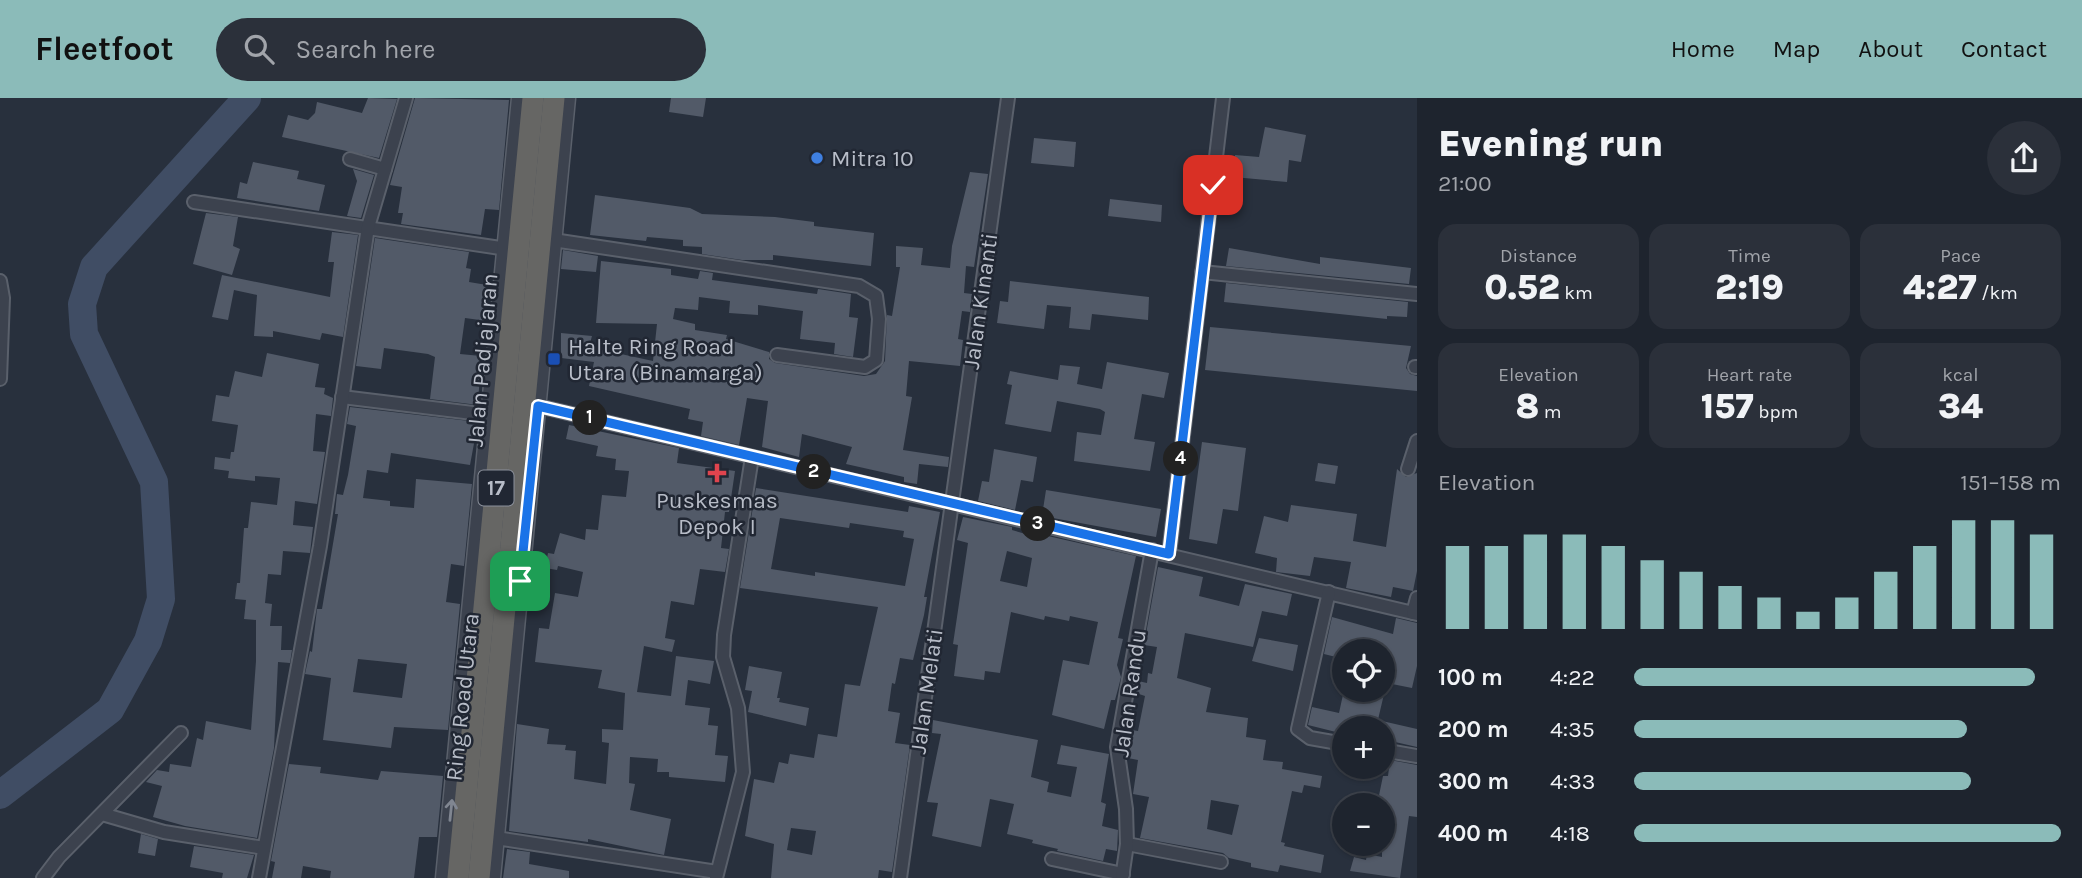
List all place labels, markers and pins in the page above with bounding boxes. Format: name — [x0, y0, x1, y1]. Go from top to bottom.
place label: Mitra 10 — [831, 145, 914, 172]
marker: Mitra 10 — [809, 150, 825, 166]
pin — [1183, 155, 1243, 215]
place label: Halte Ring Road Utara (Binamarga) — [568, 333, 763, 386]
marker: Halte Ring Road Utara (Binamarga) — [546, 351, 562, 367]
pin: 1 — [572, 400, 608, 436]
pin: 4 — [1164, 442, 1198, 476]
pin: 2 — [796, 454, 832, 490]
marker: Puskesmas Depok I — [707, 463, 727, 483]
place label: Puskesmas Depok I — [656, 487, 778, 540]
pin: 3 — [1020, 506, 1056, 542]
pin — [490, 551, 550, 611]

